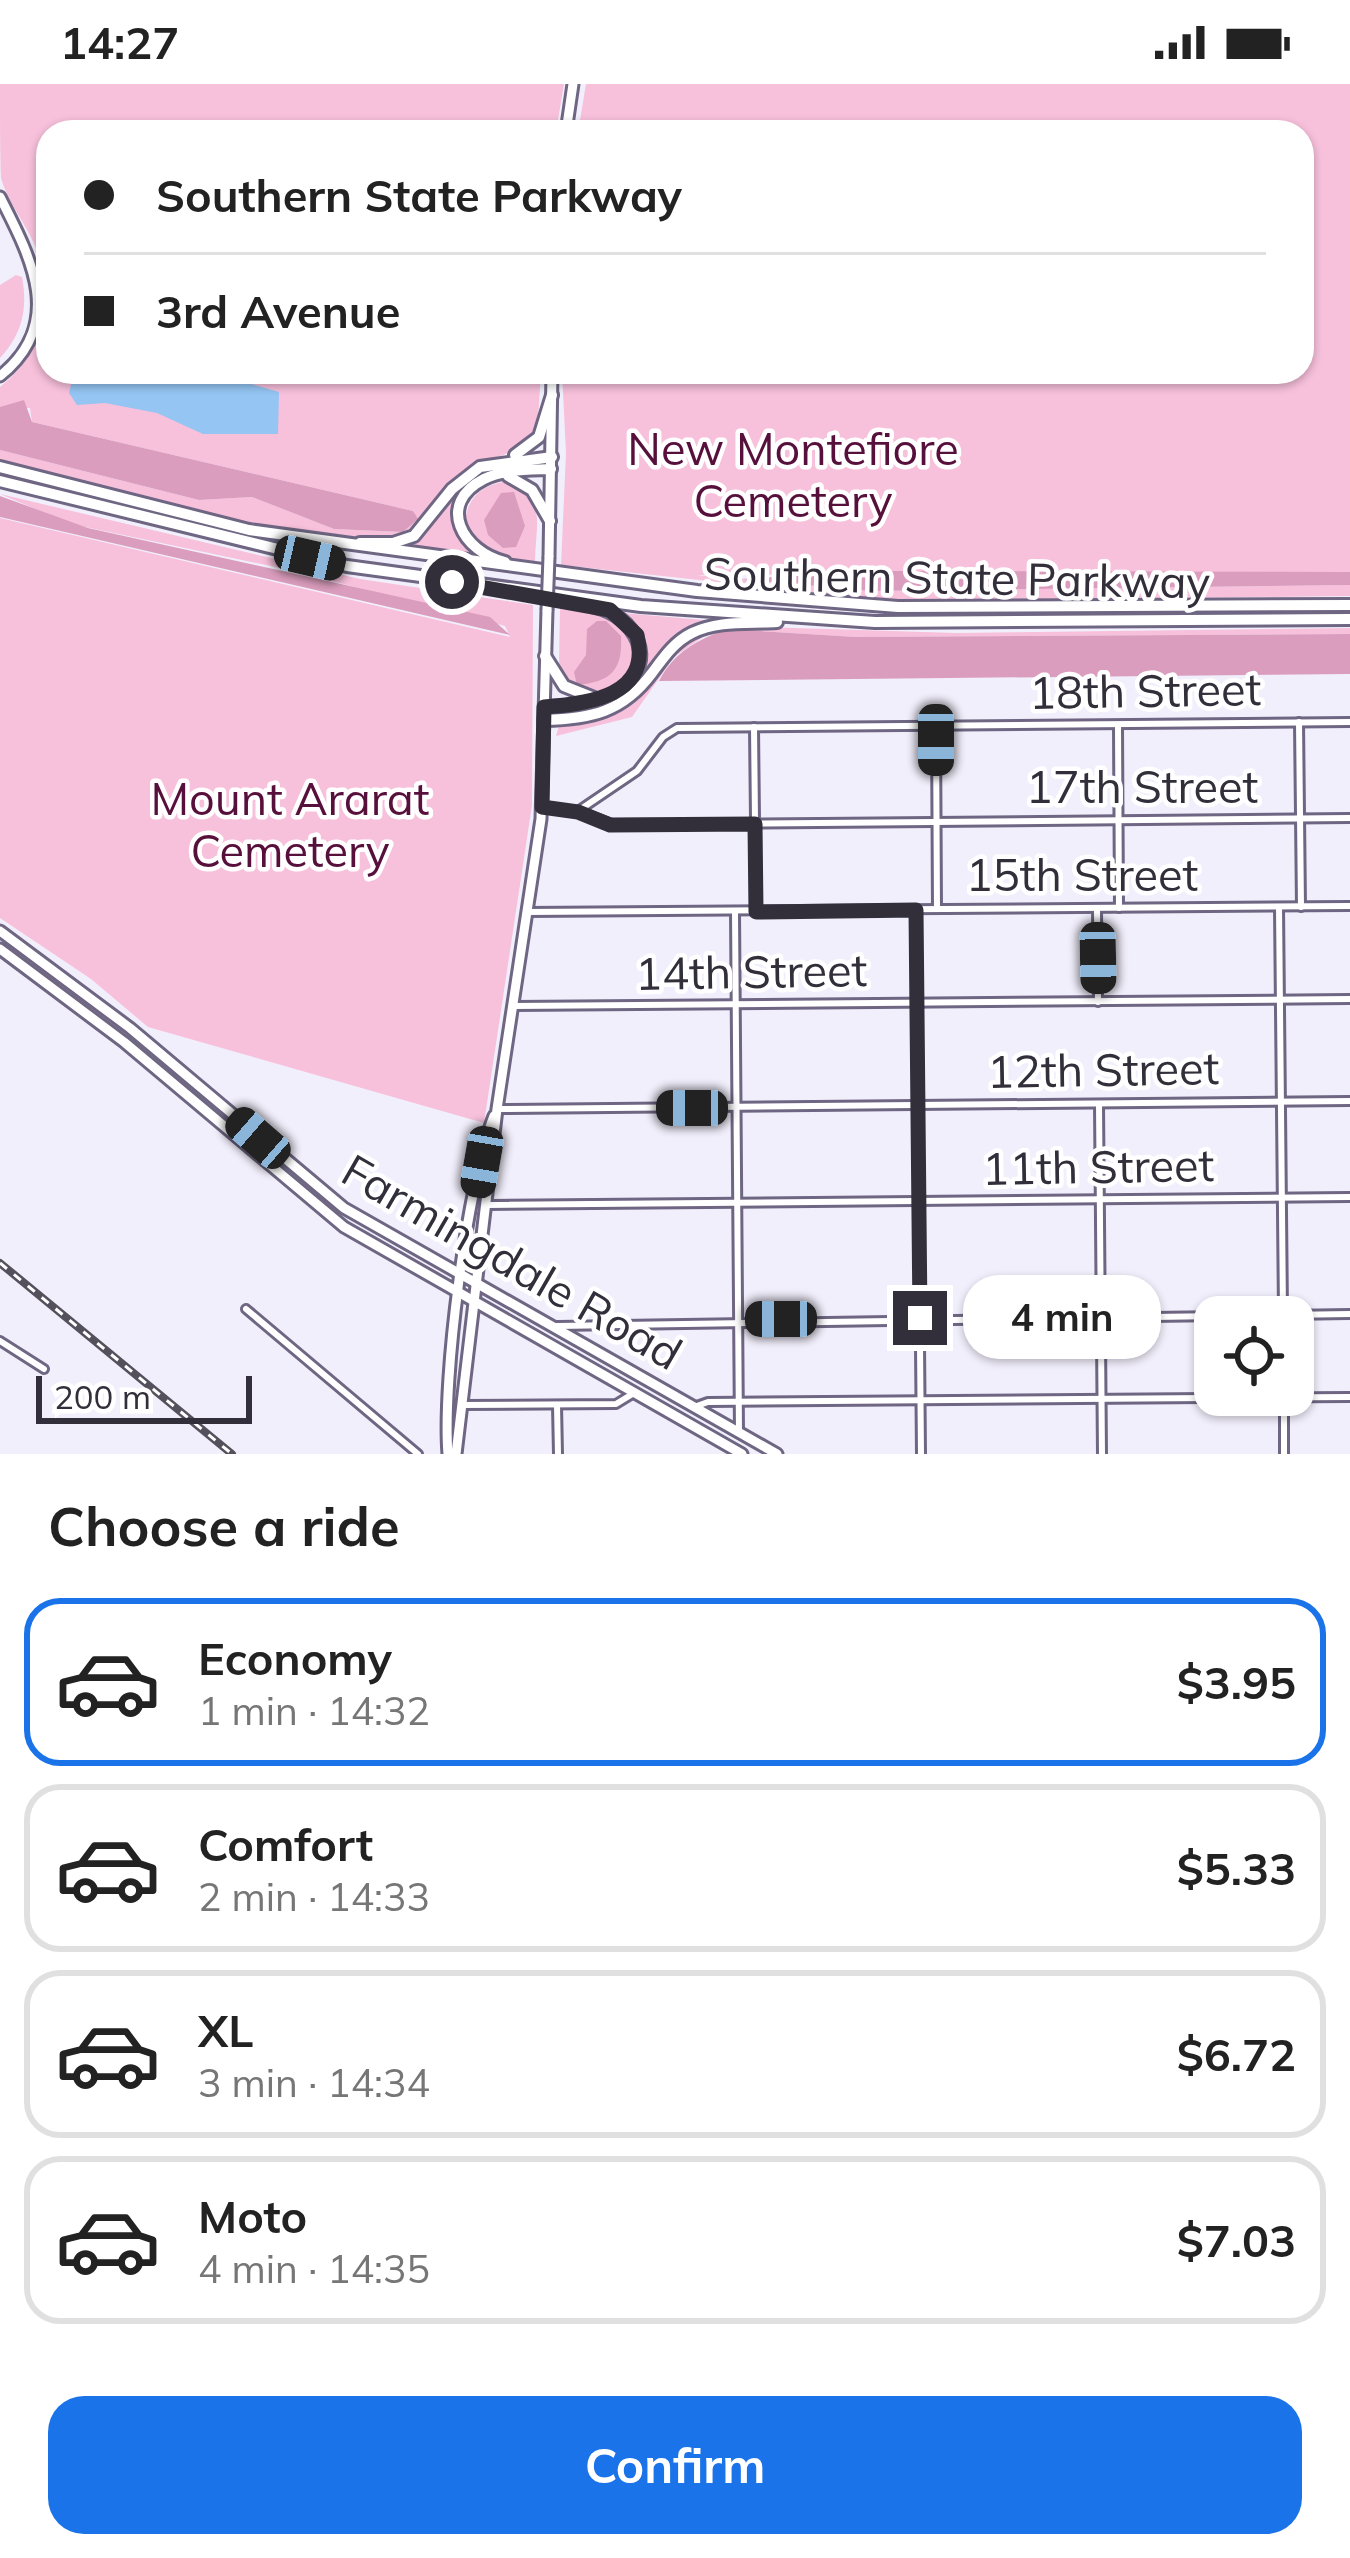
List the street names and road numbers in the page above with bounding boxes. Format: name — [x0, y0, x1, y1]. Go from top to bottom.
street label: Southern State Parkway — [703, 545, 1211, 609]
street label: 18th Street — [1028, 660, 1262, 720]
street label: 17th Street — [1026, 758, 1258, 814]
street label: 15th Street — [966, 846, 1198, 902]
street label: 14th Street — [634, 941, 868, 1001]
street label: 12th Street — [986, 1039, 1220, 1099]
street label: 11th Street — [981, 1136, 1215, 1196]
street label: Farmingdale Road — [333, 1141, 692, 1381]

